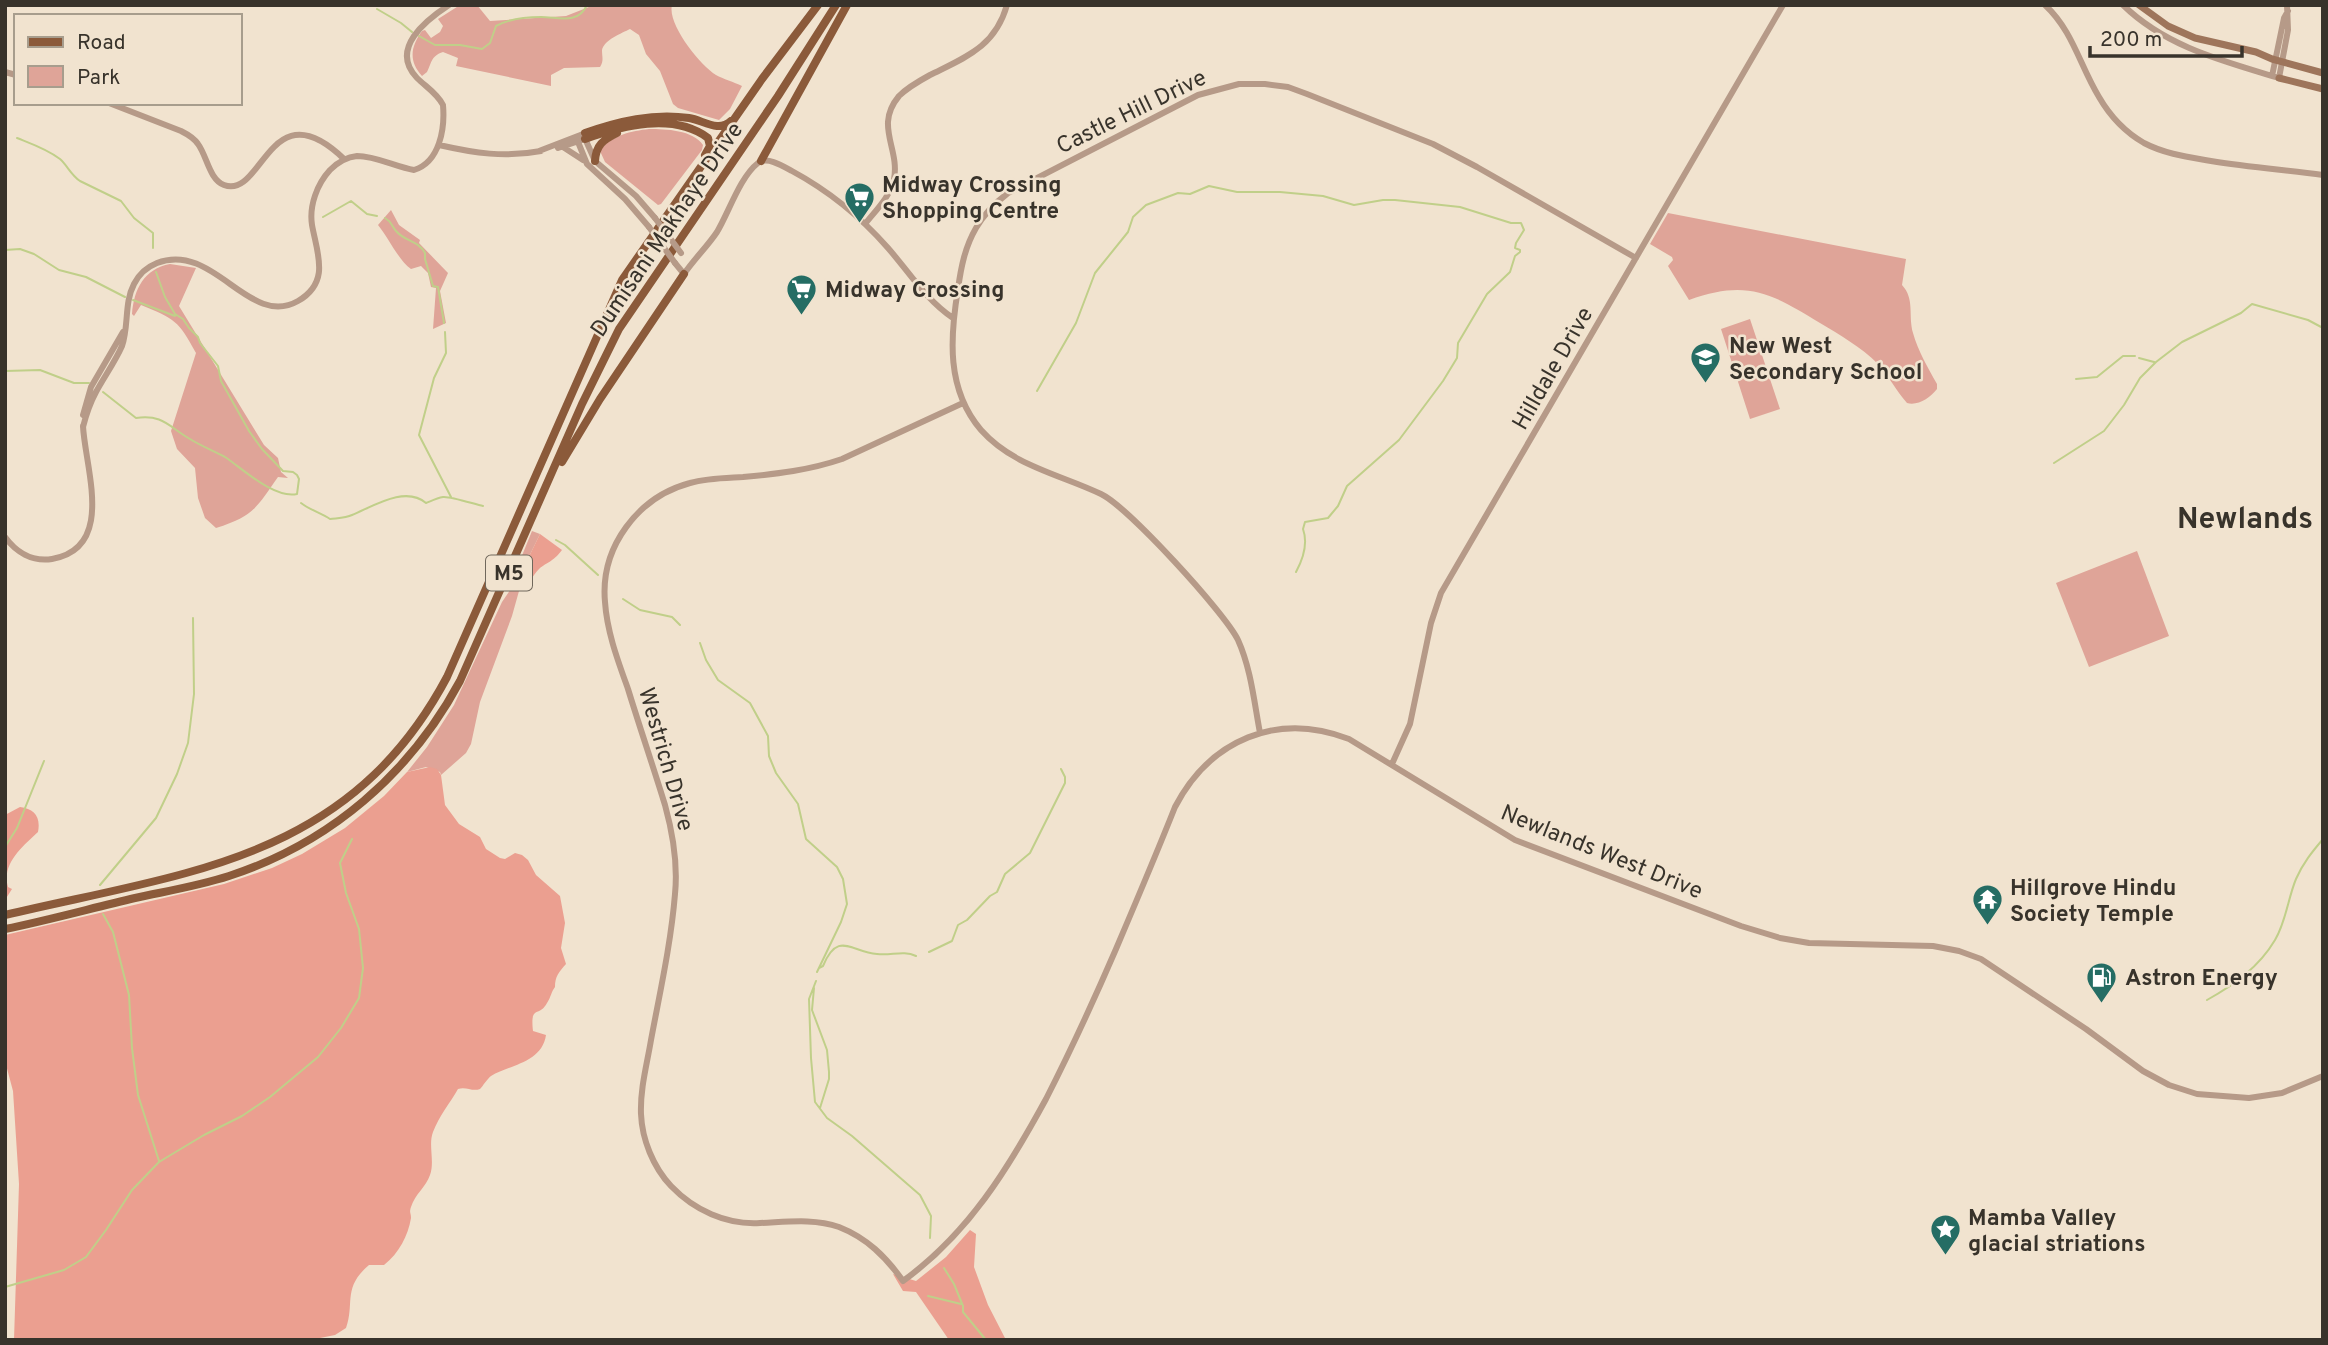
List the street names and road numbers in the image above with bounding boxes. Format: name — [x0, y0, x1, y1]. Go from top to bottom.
street label: Castle Hill Drive — [1052, 64, 1212, 162]
street label: Dumisani Makhaye Drive — [585, 117, 751, 343]
street label: Hilldale Drive — [1507, 303, 1601, 436]
road number: M5 — [486, 556, 532, 590]
street label: Westrich Drive — [630, 684, 699, 835]
street label: Newlands West Drive — [1496, 800, 1706, 907]

